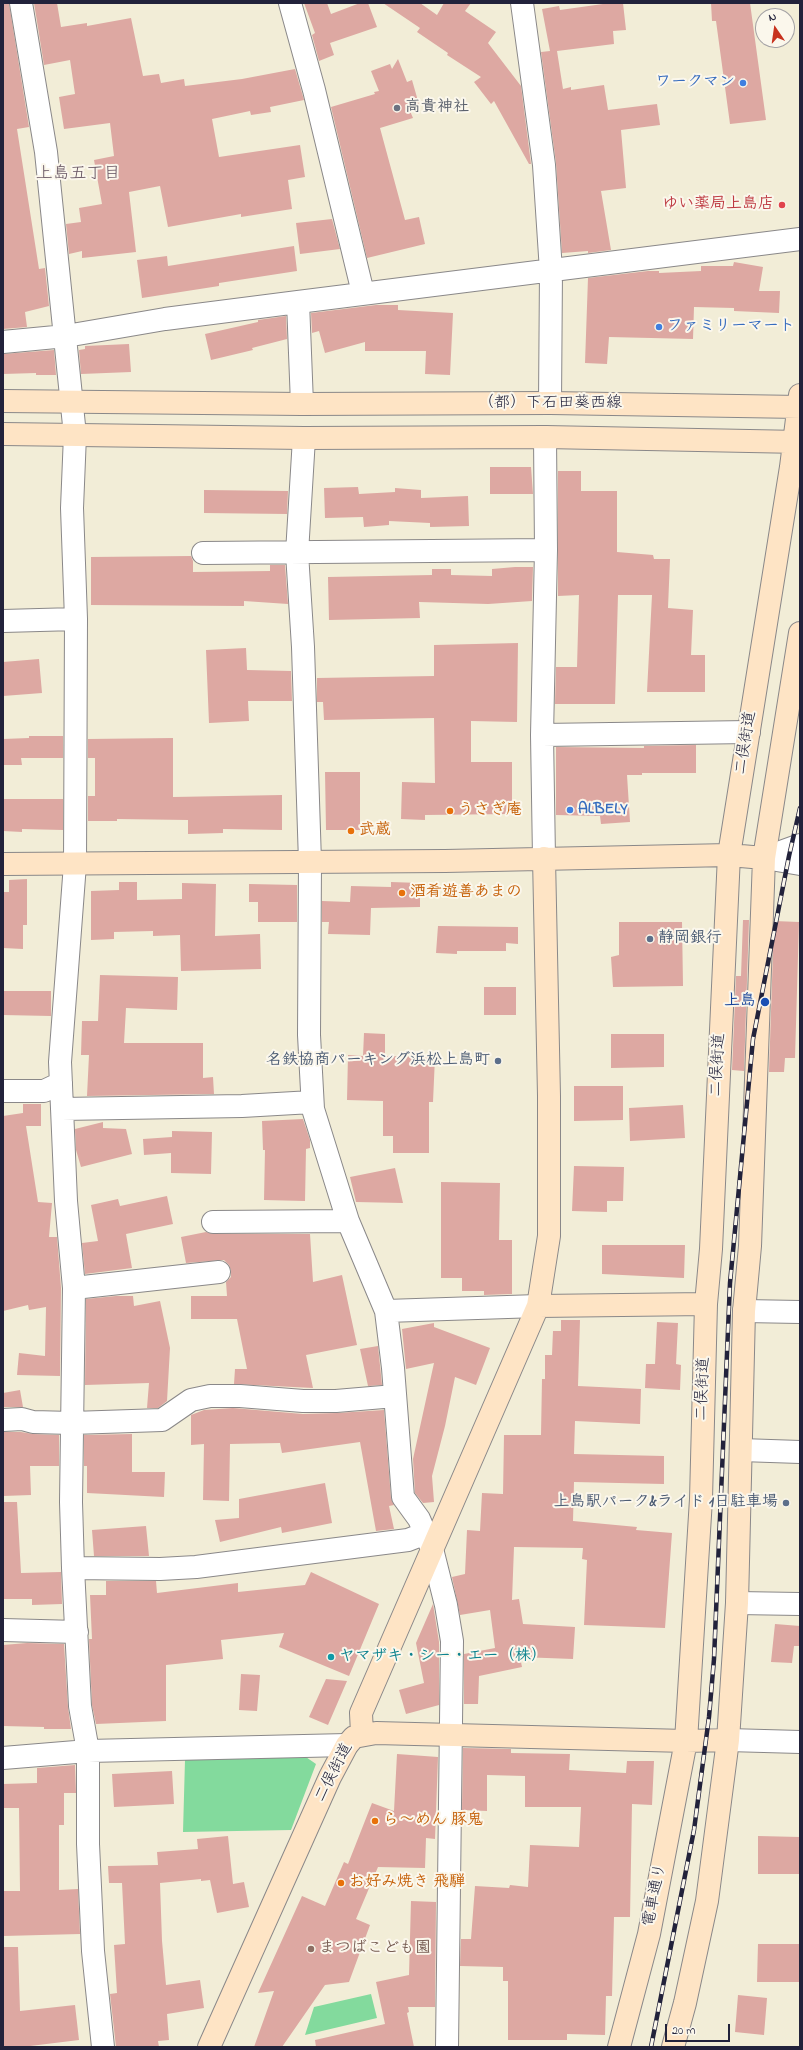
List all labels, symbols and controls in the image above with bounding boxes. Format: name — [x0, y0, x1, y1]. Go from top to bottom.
north arrow — [755, 8, 795, 48]
text: N — [767, 9, 778, 26]
place label: ワークマン — [655, 73, 735, 93]
marker: ワークマン — [738, 78, 748, 88]
place label: 高貴神社 — [405, 98, 469, 118]
marker: 高貴神社 — [392, 103, 402, 113]
district label: 上島五丁目 — [36, 165, 120, 185]
place label: ゆい薬局上島店 — [662, 195, 774, 215]
marker: ゆい薬局上島店 — [777, 200, 787, 210]
place label: ファミリーマート — [667, 317, 795, 337]
marker: ファミリーマート — [654, 322, 664, 332]
street label: （都）下石田葵西線 — [478, 394, 622, 414]
street label: 二俣街道 — [733, 710, 761, 776]
place label: ALBELY — [578, 800, 628, 820]
place label: うさぎ庵 — [458, 801, 522, 821]
marker: ALBELY — [565, 805, 575, 815]
marker: うさぎ庵 — [445, 806, 455, 816]
place label: 武蔵 — [359, 821, 391, 841]
marker: 武蔵 — [346, 826, 356, 836]
place label: 酒肴遊善あまの — [410, 883, 522, 903]
marker: 酒肴遊善あまの — [397, 888, 407, 898]
place label: 静岡銀行 — [658, 929, 722, 949]
marker: 静岡銀行 — [645, 934, 655, 944]
place label: 上島 — [724, 992, 756, 1012]
marker: 上島 — [759, 996, 771, 1008]
street label: 二俣街道 — [708, 1033, 730, 1097]
place label: 名鉄協商パーキング浜松上島町 — [266, 1051, 490, 1071]
marker: 名鉄協商パーキング浜松上島町 — [493, 1056, 503, 1066]
street label: 二俣街道 — [693, 1357, 715, 1421]
place label: 上島駅パーク&ライド 1日駐車場 — [554, 1493, 778, 1513]
marker: 上島駅パーク&ライド 1日駐車場 — [781, 1498, 791, 1508]
place label: ヤマザキ・シー・エー（株） — [339, 1647, 547, 1667]
marker: ヤマザキ・シー・エー（株） — [326, 1652, 336, 1662]
street label: 二俣街道 — [312, 1740, 358, 1806]
place label: ら～めん 豚鬼 — [383, 1811, 483, 1831]
marker: ら～めん 豚鬼 — [370, 1816, 380, 1826]
street label: 電車通り — [640, 1862, 672, 1928]
place label: お好み焼き 飛騨 — [349, 1873, 465, 1893]
marker: お好み焼き 飛騨 — [336, 1878, 346, 1888]
place label: まつばこども園 — [319, 1939, 431, 1959]
marker: まつばこども園 — [306, 1944, 316, 1954]
scale bar — [667, 2016, 732, 2042]
text: 20 m — [672, 2022, 695, 2040]

